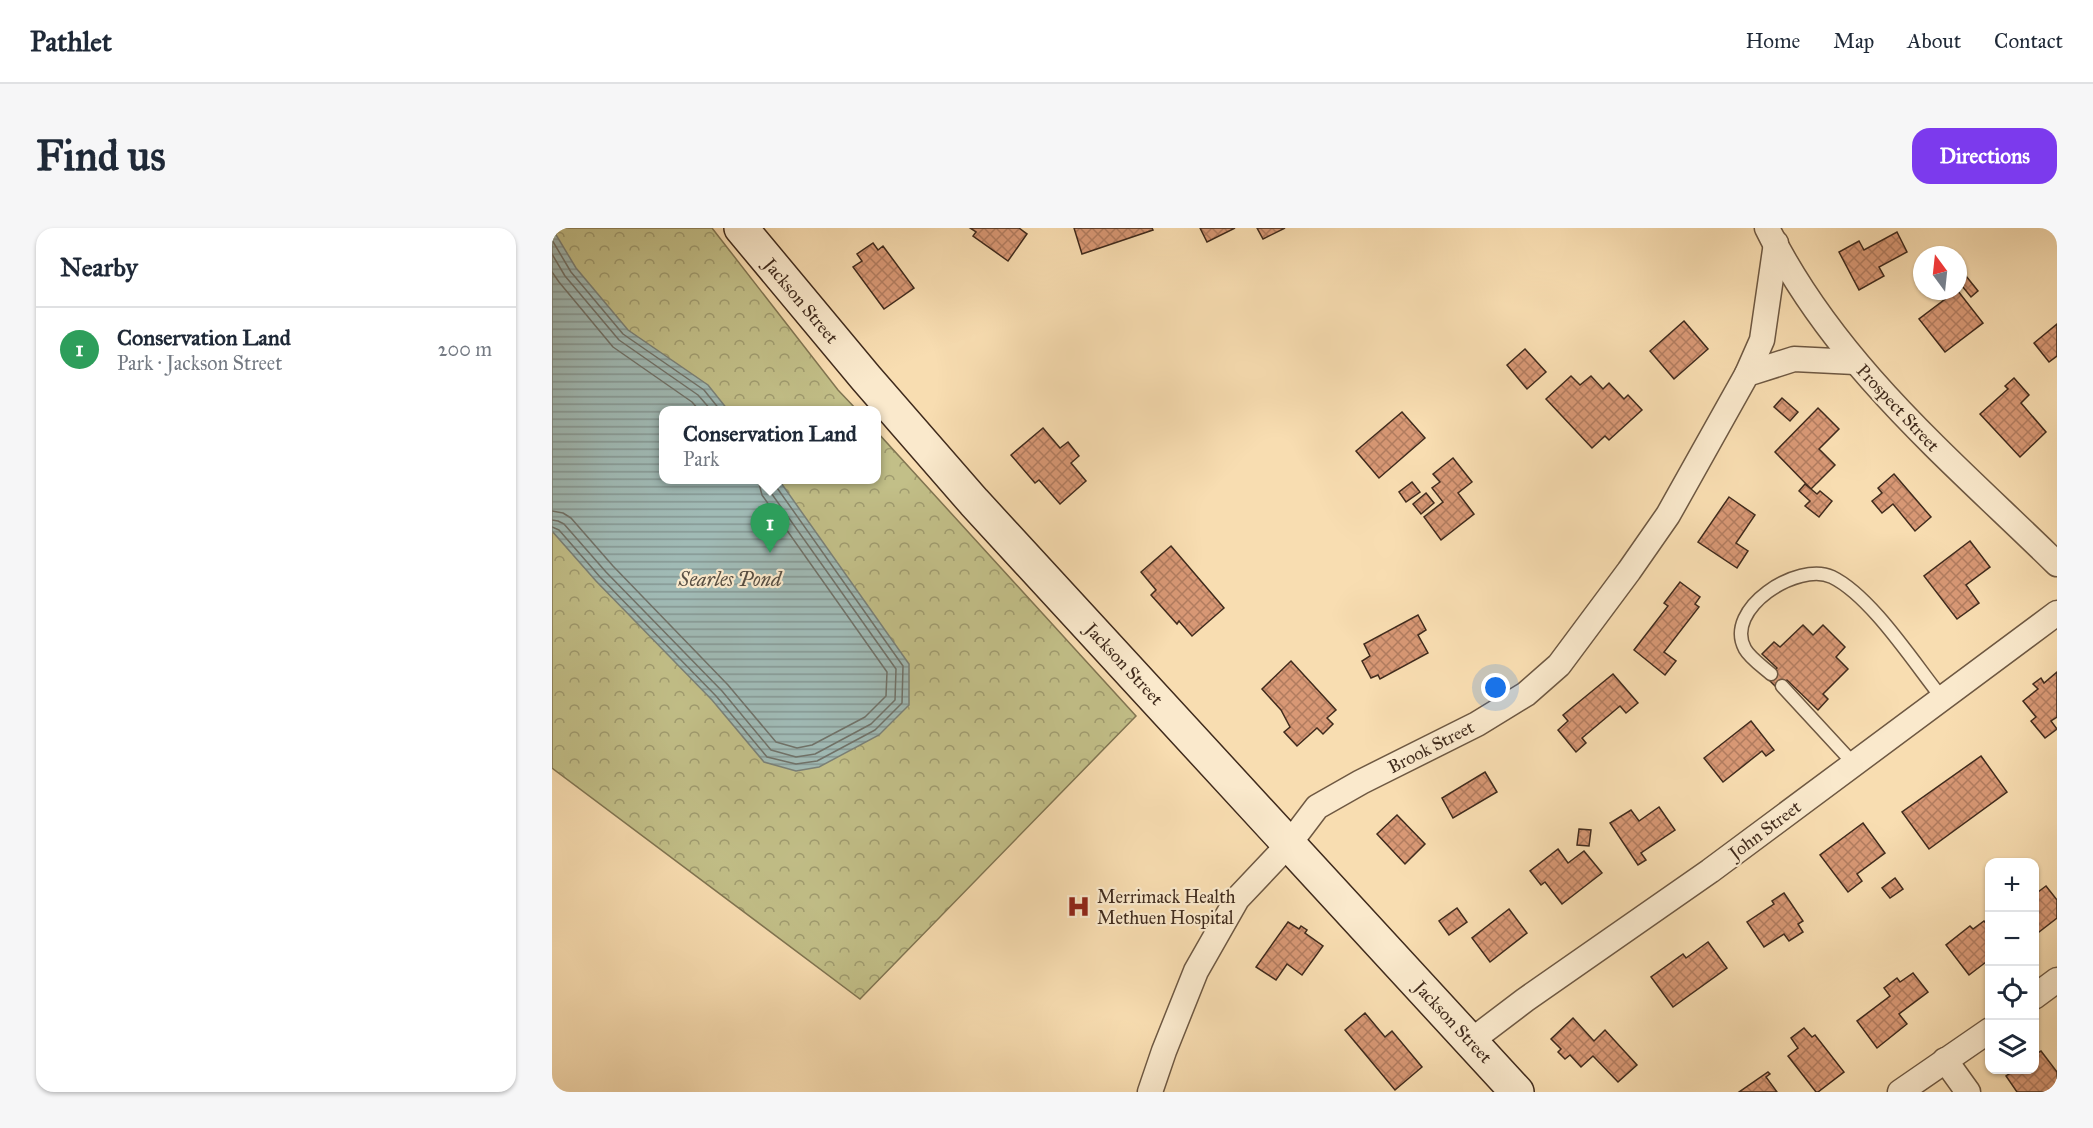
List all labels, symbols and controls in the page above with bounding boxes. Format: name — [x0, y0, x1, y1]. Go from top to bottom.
text: Pathlet — [30, 24, 112, 59]
text: Home — [1745, 28, 1800, 54]
text: Map — [1833, 28, 1874, 54]
text: About — [1907, 28, 1961, 54]
text: Contact — [1994, 28, 2063, 54]
button: Directions — [1912, 128, 2057, 184]
text: Find us — [36, 130, 166, 182]
north arrow — [1913, 246, 1967, 300]
text: Nearby — [60, 251, 138, 283]
street label: Jackson Street — [757, 252, 843, 349]
text: Conservation Land — [117, 324, 291, 351]
text: 1 — [76, 337, 83, 361]
text: 200 m — [438, 337, 492, 361]
text: Park · Jackson Street — [117, 351, 282, 375]
street label: Prospect Street — [1852, 360, 1945, 457]
popup — [659, 406, 881, 484]
text: Conservation Land — [683, 420, 857, 447]
text: Park — [683, 447, 719, 471]
pin: 1 — [750, 504, 790, 553]
water label: Searles Pond — [678, 567, 783, 591]
street label: Jackson Street — [1078, 617, 1168, 711]
your location — [1481, 673, 1510, 702]
street label: Brook Street — [1384, 716, 1478, 778]
street label: John Street — [1723, 795, 1806, 866]
map controls — [1985, 858, 2039, 1074]
button: + — [1985, 858, 2039, 912]
place label: Merrimack Health Methuen Hospital — [1097, 886, 1236, 929]
hospital icon: Merrimack Health Methuen Hospital — [1066, 894, 1092, 920]
button: − — [1985, 912, 2039, 966]
button: locate — [1985, 966, 2039, 1020]
street label: Jackson Street — [1407, 975, 1497, 1069]
button: layers — [1985, 1020, 2039, 1074]

